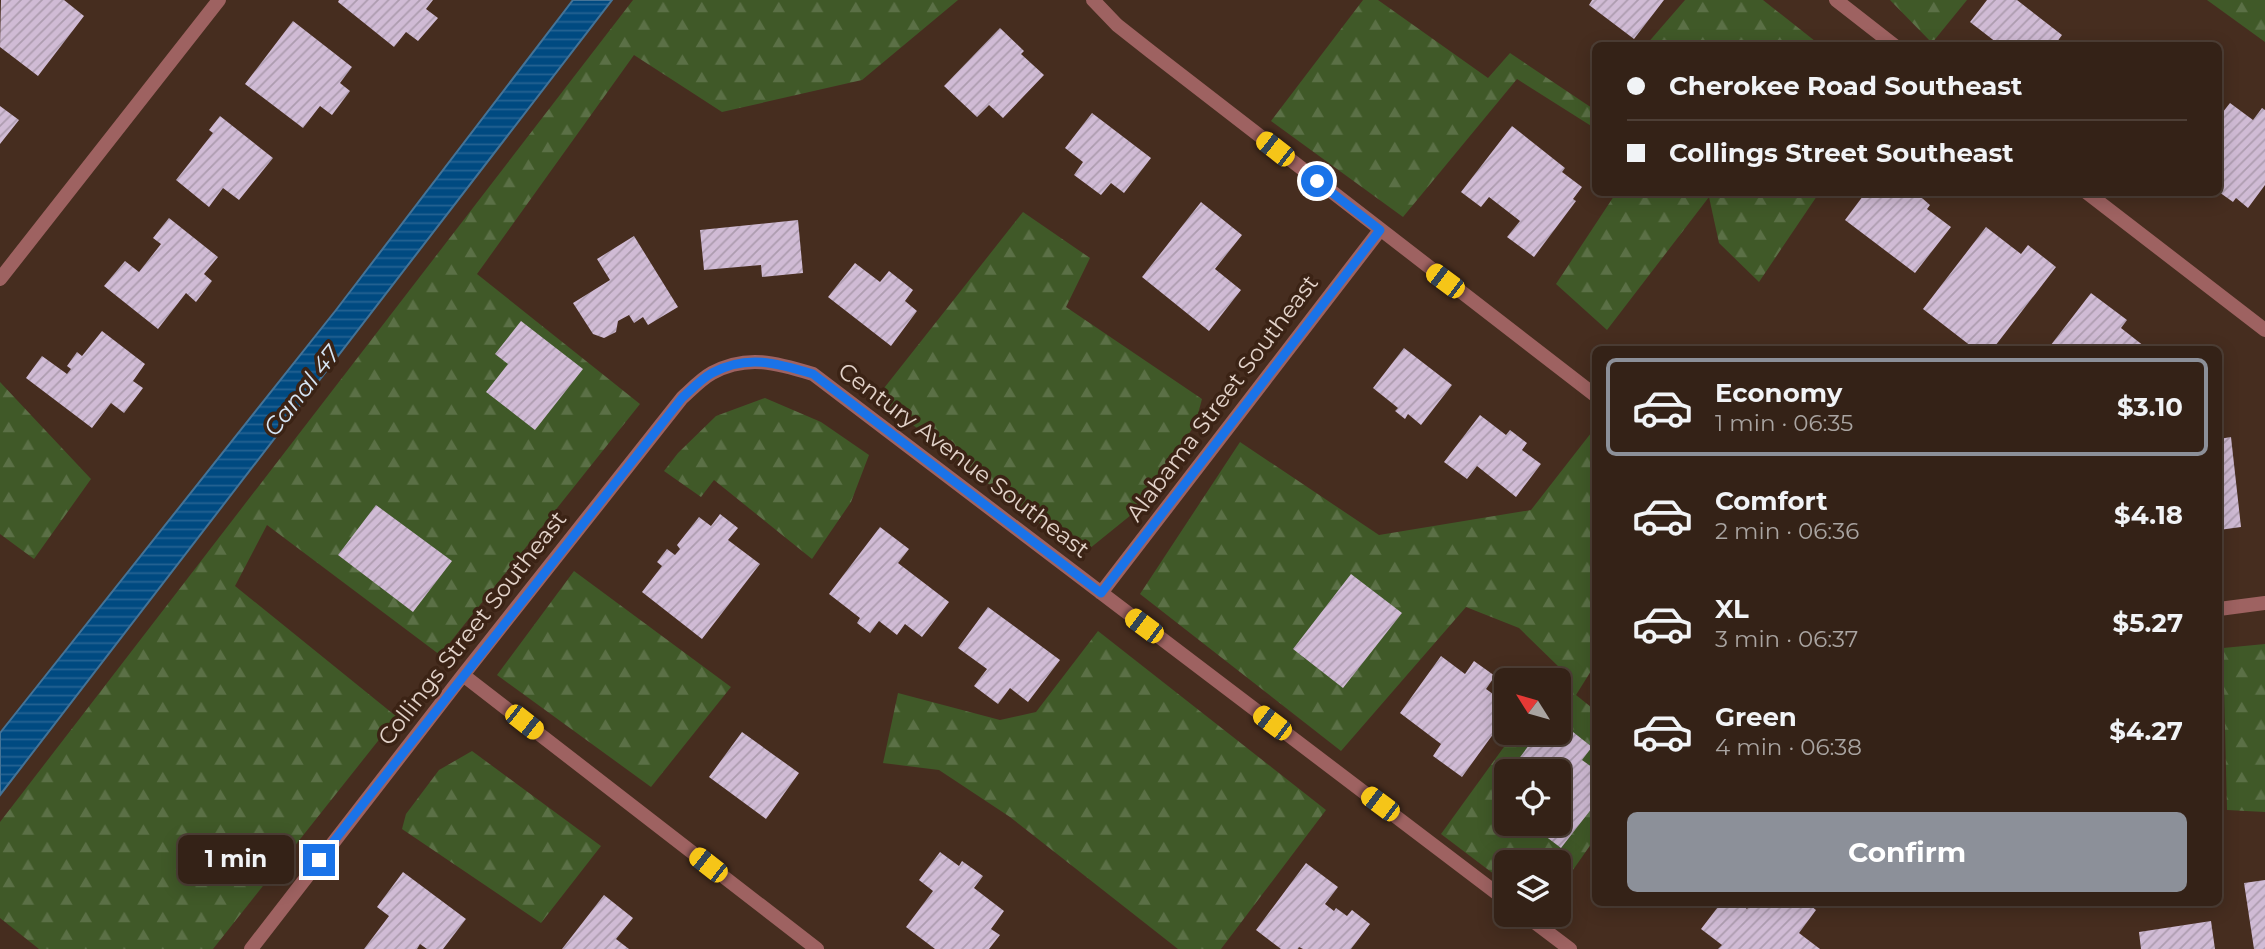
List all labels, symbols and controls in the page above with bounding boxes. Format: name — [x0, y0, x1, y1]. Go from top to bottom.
text: Cherokee Road Southeast — [1669, 70, 2022, 102]
car — [1252, 128, 1299, 170]
text: Collings Street Southeast — [1669, 137, 2014, 169]
route start — [1301, 165, 1333, 197]
car — [1422, 260, 1469, 302]
street label: Alabama Street Southeast — [1120, 269, 1324, 527]
water label: Canal 47 — [257, 338, 347, 442]
street label: Century Avenue Southeast — [833, 356, 1095, 564]
icon: car — [1631, 376, 1694, 439]
text: Economy — [1715, 377, 1842, 409]
text: $3.10 — [2117, 391, 2183, 423]
text: 1 min · 06:35 — [1715, 409, 1853, 437]
icon: car — [1631, 484, 1694, 547]
text: Comfort — [1715, 485, 1827, 517]
text: $4.18 — [2114, 499, 2183, 531]
street label: Collings Street Southeast — [372, 505, 572, 751]
text: 2 min · 06:36 — [1715, 517, 1859, 545]
icon: car — [1631, 592, 1694, 655]
text: XL — [1715, 593, 1749, 625]
car — [1121, 605, 1168, 647]
text: $5.27 — [2112, 607, 2183, 639]
text: 3 min · 06:37 — [1715, 625, 1858, 653]
north arrow — [1494, 668, 1572, 746]
map controls — [1494, 668, 1571, 927]
icon: car — [1631, 700, 1694, 763]
car — [501, 701, 548, 743]
text: Green — [1715, 701, 1797, 733]
car — [1249, 702, 1296, 744]
text: $4.27 — [2109, 715, 2183, 747]
text: 4 min · 06:38 — [1715, 733, 1862, 761]
button: locate — [1494, 759, 1571, 836]
car — [1357, 783, 1404, 825]
button: Confirm — [1627, 812, 2187, 892]
callout: 1 min — [179, 836, 294, 884]
route end — [303, 844, 335, 876]
car — [685, 844, 732, 886]
text: 1 min — [205, 845, 267, 873]
button: layers — [1494, 850, 1571, 927]

